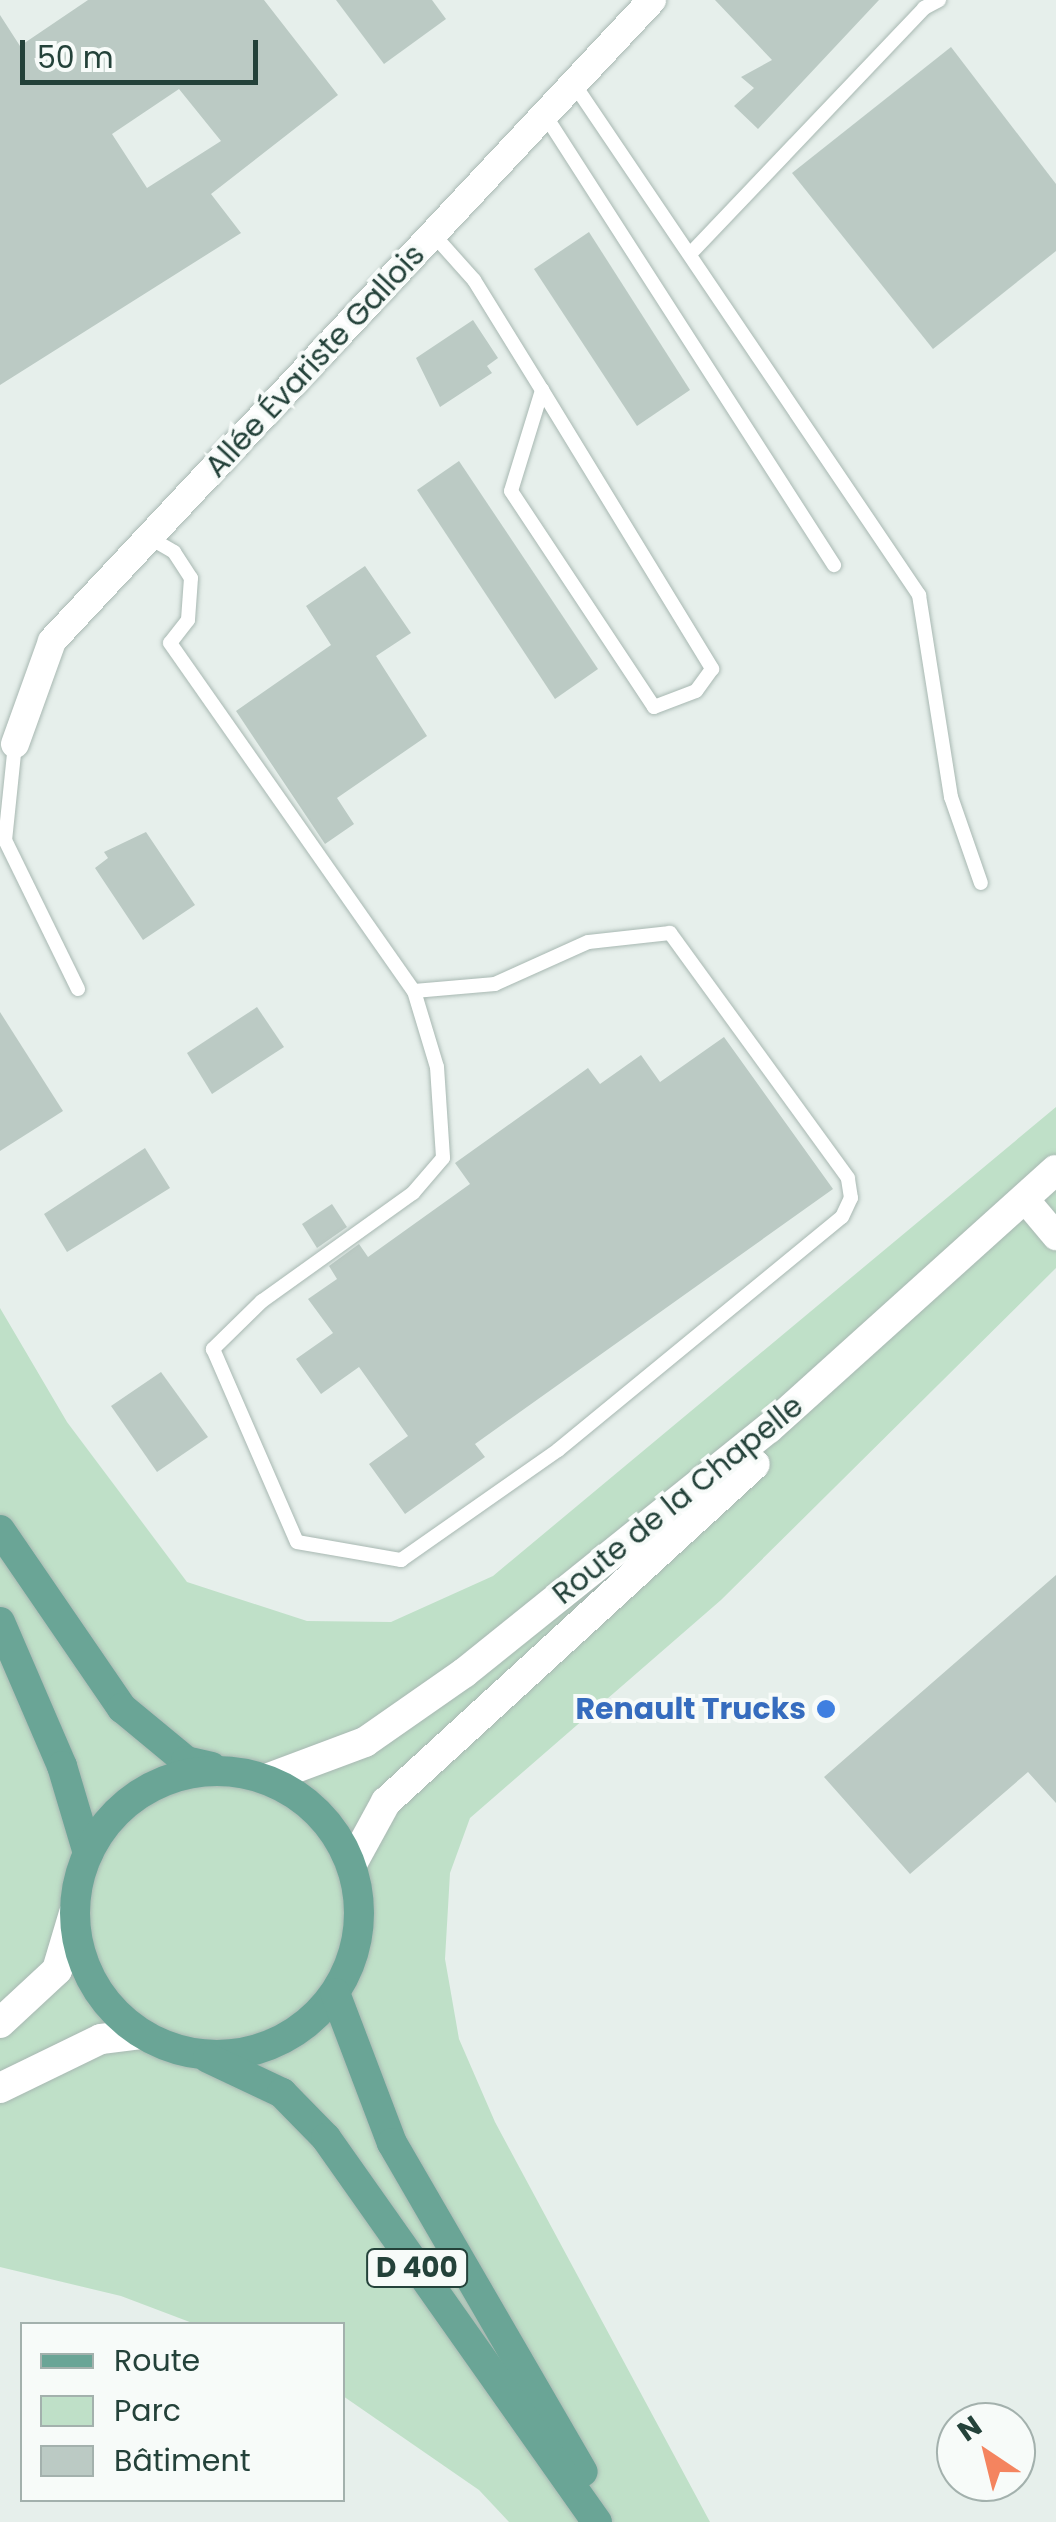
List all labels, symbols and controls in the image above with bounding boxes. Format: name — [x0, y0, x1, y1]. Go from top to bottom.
scale bar — [25, 20, 262, 82]
text: 50 m — [37, 36, 114, 79]
street label: Allée Évariste Gallois — [198, 237, 432, 485]
street label: Route de la Chapelle — [546, 1388, 810, 1612]
place label: Renault Trucks — [576, 1691, 806, 1727]
marker: Renault Trucks — [815, 1698, 837, 1720]
road number: D 400 — [364, 2245, 470, 2291]
legend — [20, 2322, 345, 2502]
text: Route — [114, 2339, 200, 2382]
text: Parc — [114, 2389, 181, 2432]
north arrow — [936, 2402, 1036, 2502]
text: N — [950, 2407, 989, 2451]
text: Bâtiment — [114, 2439, 251, 2482]

